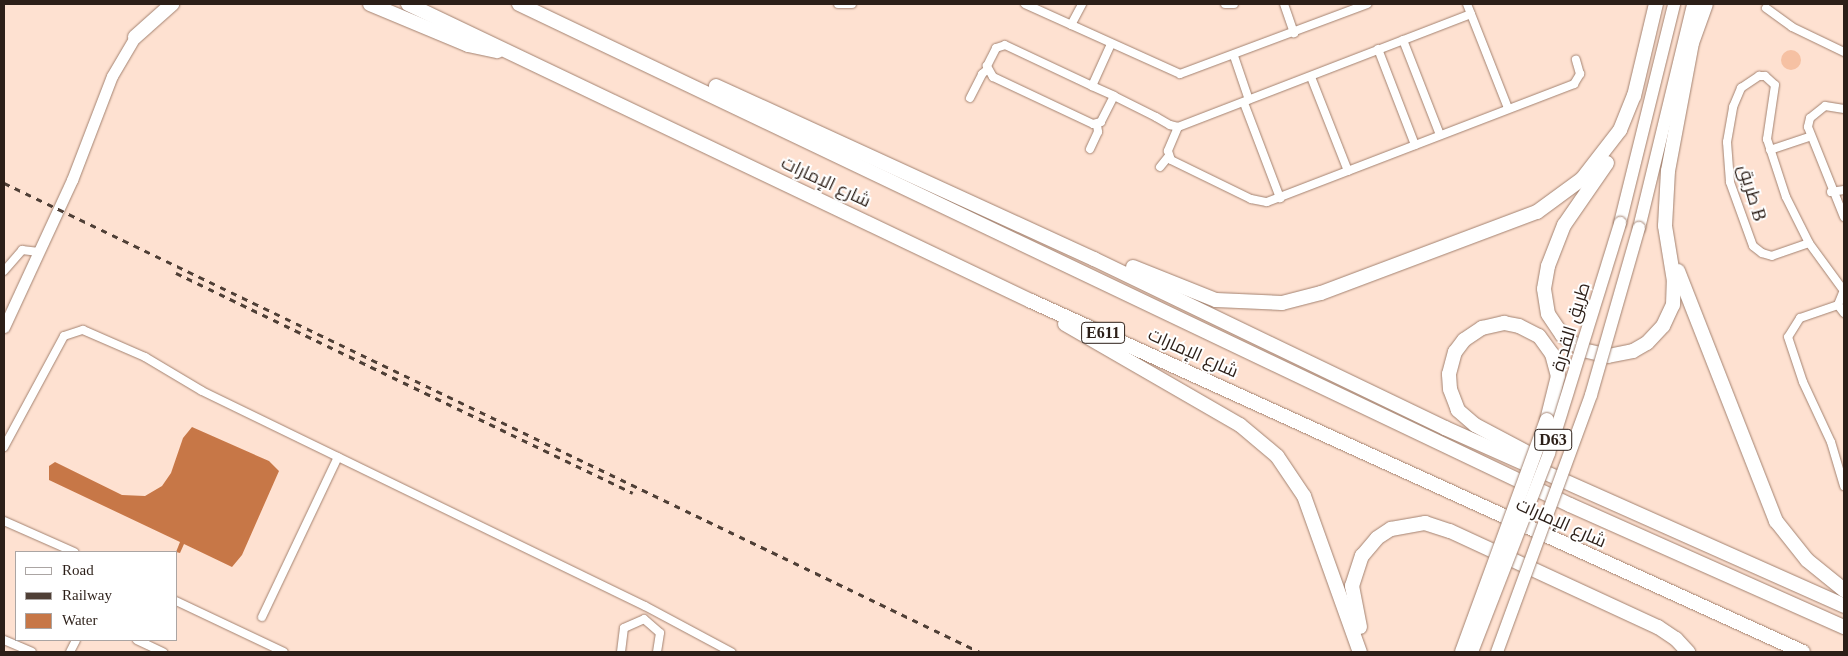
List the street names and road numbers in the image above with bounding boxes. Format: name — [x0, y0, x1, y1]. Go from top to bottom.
street label: شارع الإمارات — [778, 152, 874, 212]
street label: طريق B — [1734, 162, 1770, 224]
street label: طريق القدرة — [1547, 280, 1595, 374]
road number: E611 — [1080, 319, 1126, 346]
street label: شارع الإمارات — [1145, 324, 1241, 382]
road number: D63 — [1533, 426, 1573, 454]
street label: شارع الإمارات — [1513, 494, 1609, 552]

